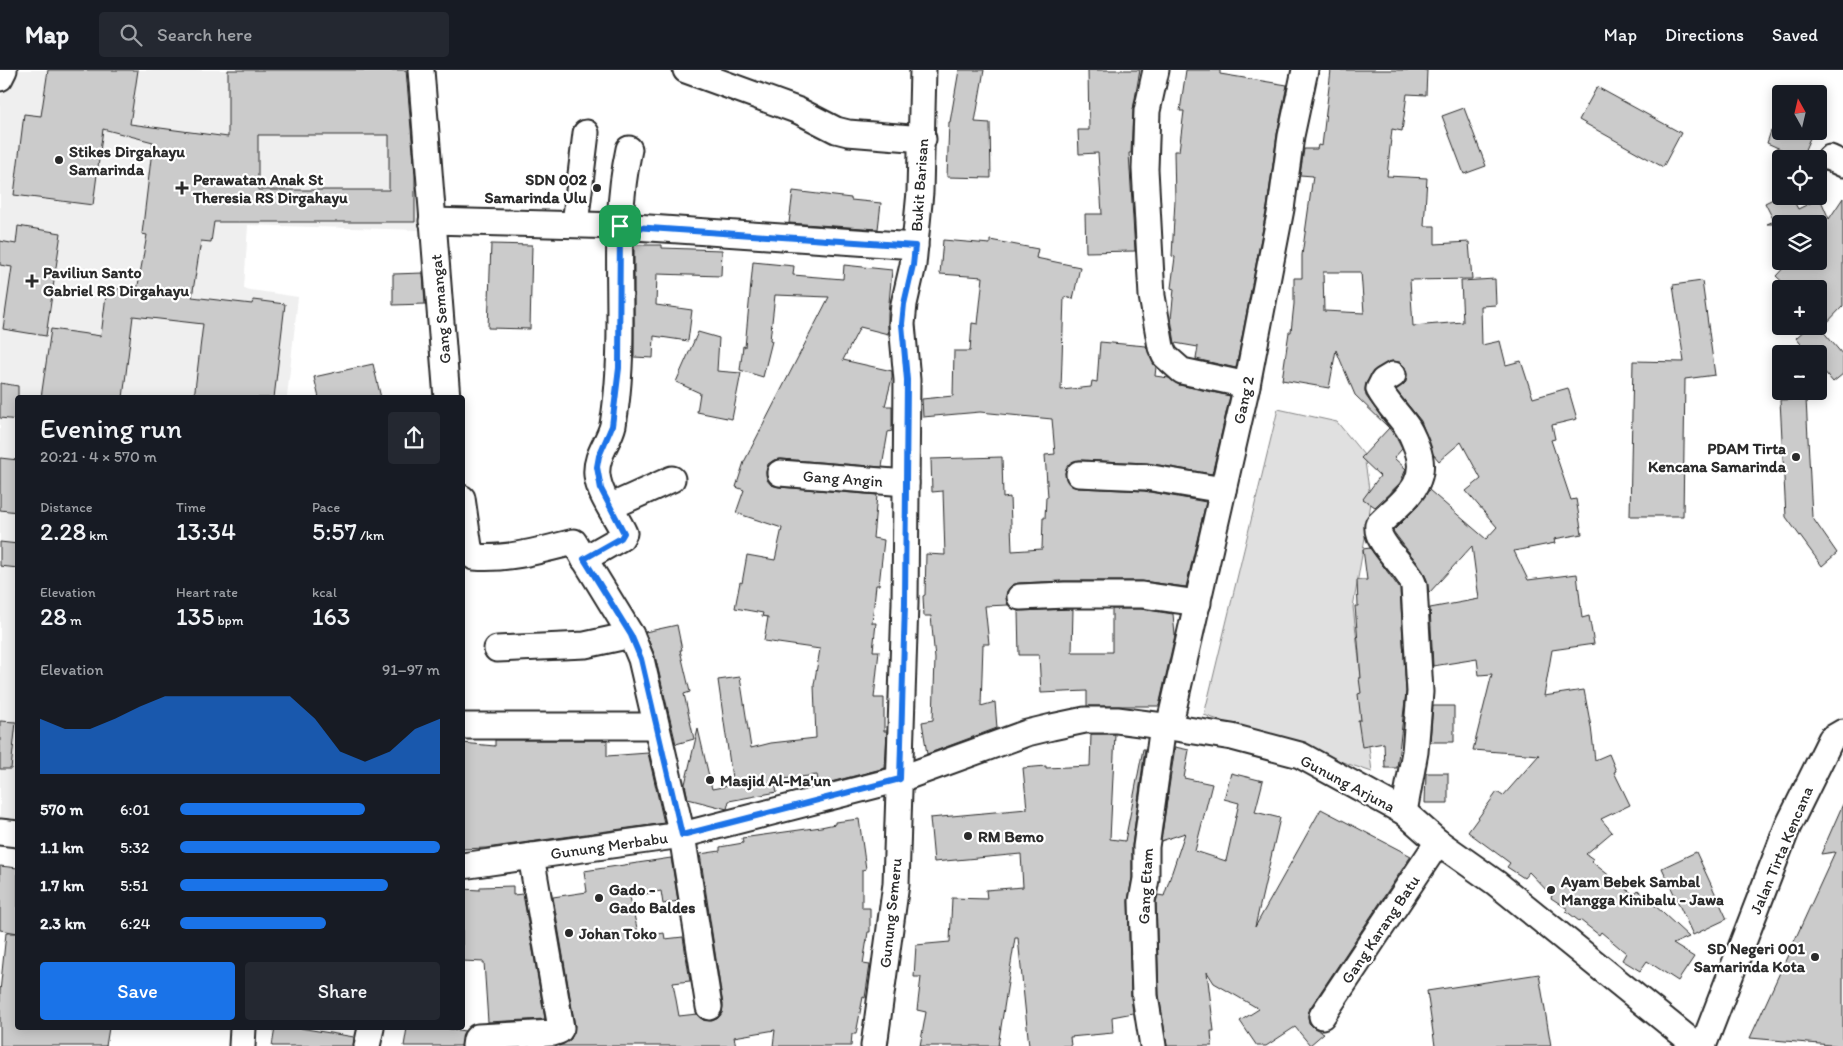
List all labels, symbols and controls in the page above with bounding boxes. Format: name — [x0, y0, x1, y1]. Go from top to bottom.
search box — [99, 12, 449, 57]
text: Map — [25, 20, 69, 49]
icon: search — [117, 21, 145, 49]
text: Search here — [157, 23, 252, 46]
text: Map — [1604, 24, 1637, 46]
text: Directions — [1665, 24, 1744, 46]
text: Saved — [1772, 24, 1818, 46]
north arrow — [1772, 85, 1828, 140]
map controls — [1772, 85, 1827, 400]
street label: Bukit Barisan — [907, 137, 932, 232]
place label: Stikes Dirgahayu Samarinda — [69, 142, 185, 179]
button: locate — [1772, 150, 1827, 205]
marker: Stikes Dirgahayu Samarinda — [53, 154, 65, 166]
place label: Perawatan Anak St Theresia RS Dirgahayu — [192, 170, 348, 208]
place label: SDN 002 Samarinda Ulu — [485, 170, 588, 207]
marker: Perawatan Anak St Theresia RS Dirgahayu — [175, 181, 189, 195]
marker: SDN 002 Samarinda Ulu — [591, 182, 603, 194]
pin — [599, 205, 641, 247]
icon: arrive — [606, 212, 634, 240]
button: layers — [1772, 215, 1827, 270]
street label: Gang Semangat — [426, 253, 455, 365]
place label: Paviliun Santo Gabriel RS Dirgahayu — [43, 263, 189, 301]
marker: Paviliun Santo Gabriel RS Dirgahayu — [25, 274, 39, 288]
button: + — [1772, 280, 1827, 335]
button: − — [1772, 345, 1827, 400]
street label: Gang 2 — [1229, 374, 1258, 426]
text: Evening run — [40, 411, 182, 445]
button: share — [388, 412, 440, 464]
place label: PDAM Tirta Kencana Samarinda — [1648, 439, 1787, 476]
text: 20:21 · 4 × 570 m — [40, 447, 157, 466]
marker: PDAM Tirta Kencana Samarinda — [1790, 451, 1802, 463]
street label: Gang Angin — [802, 466, 884, 491]
text: Distance — [40, 499, 92, 516]
text: Time — [176, 499, 206, 516]
text: Pace — [312, 499, 340, 516]
text: 2.28 — [40, 516, 86, 546]
text: 13:34 — [176, 516, 236, 546]
text: 5:57 — [312, 516, 357, 546]
text: km — [86, 527, 108, 544]
text: /km — [357, 527, 384, 544]
text: Elevation — [40, 584, 96, 601]
text: Heart rate — [176, 584, 238, 601]
text: kcal — [312, 584, 337, 601]
text: 28 — [40, 601, 67, 631]
text: 135 — [176, 601, 214, 631]
text: 163 — [312, 601, 350, 631]
text: m — [67, 612, 82, 629]
text: bpm — [214, 612, 243, 629]
text: Elevation — [40, 660, 104, 679]
text: 91–97 m — [382, 660, 440, 679]
street label: Gunung Arjuna — [1297, 751, 1398, 816]
place label: Masjid Al-Ma'un — [720, 771, 831, 791]
marker: Masjid Al-Ma'un — [704, 774, 716, 786]
street label: Jalan Tirta Kencana — [1746, 783, 1817, 917]
text: 570 m — [40, 800, 83, 819]
text: 6:01 — [120, 800, 150, 819]
place label: RM Bemo — [978, 827, 1044, 846]
street label: Gunung Merbabu — [549, 828, 669, 863]
marker: RM Bemo — [962, 830, 974, 842]
text: 1.1 km — [40, 838, 84, 857]
text: 5:32 — [120, 838, 149, 857]
street label: Gang Etam — [1134, 847, 1157, 925]
street label: Gunung Semeru — [875, 857, 906, 969]
street label: Gang Karang Batu — [1337, 871, 1424, 987]
place label: Ayam Bebek Sambal Mangga Kinibalu - Jawa — [1560, 872, 1724, 910]
text: 1.7 km — [40, 876, 84, 895]
text: 5:51 — [120, 876, 148, 895]
place label: Gado - Gado Baldes — [609, 880, 695, 917]
marker: Ayam Bebek Sambal Mangga Kinibalu - Jawa — [1545, 884, 1557, 896]
marker: Gado - Gado Baldes — [593, 892, 605, 904]
text: 2.3 km — [40, 914, 86, 933]
text: 6:24 — [120, 914, 150, 933]
place label: Johan Toko — [578, 924, 657, 943]
marker: Johan Toko — [563, 927, 575, 939]
place label: SD Negeri 001 Samarinda Kota — [1694, 939, 1806, 976]
marker: SD Negeri 001 Samarinda Kota — [1809, 951, 1821, 963]
button: Save — [40, 962, 235, 1020]
button: Share — [245, 962, 440, 1020]

